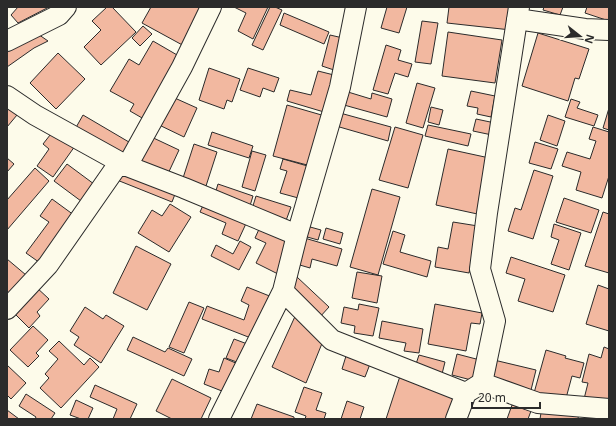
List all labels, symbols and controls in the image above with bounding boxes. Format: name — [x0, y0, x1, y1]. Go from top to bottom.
north arrow — [560, 16, 600, 56]
text: N — [582, 33, 599, 46]
scale bar — [472, 384, 540, 410]
text: 20 m — [478, 389, 506, 406]

